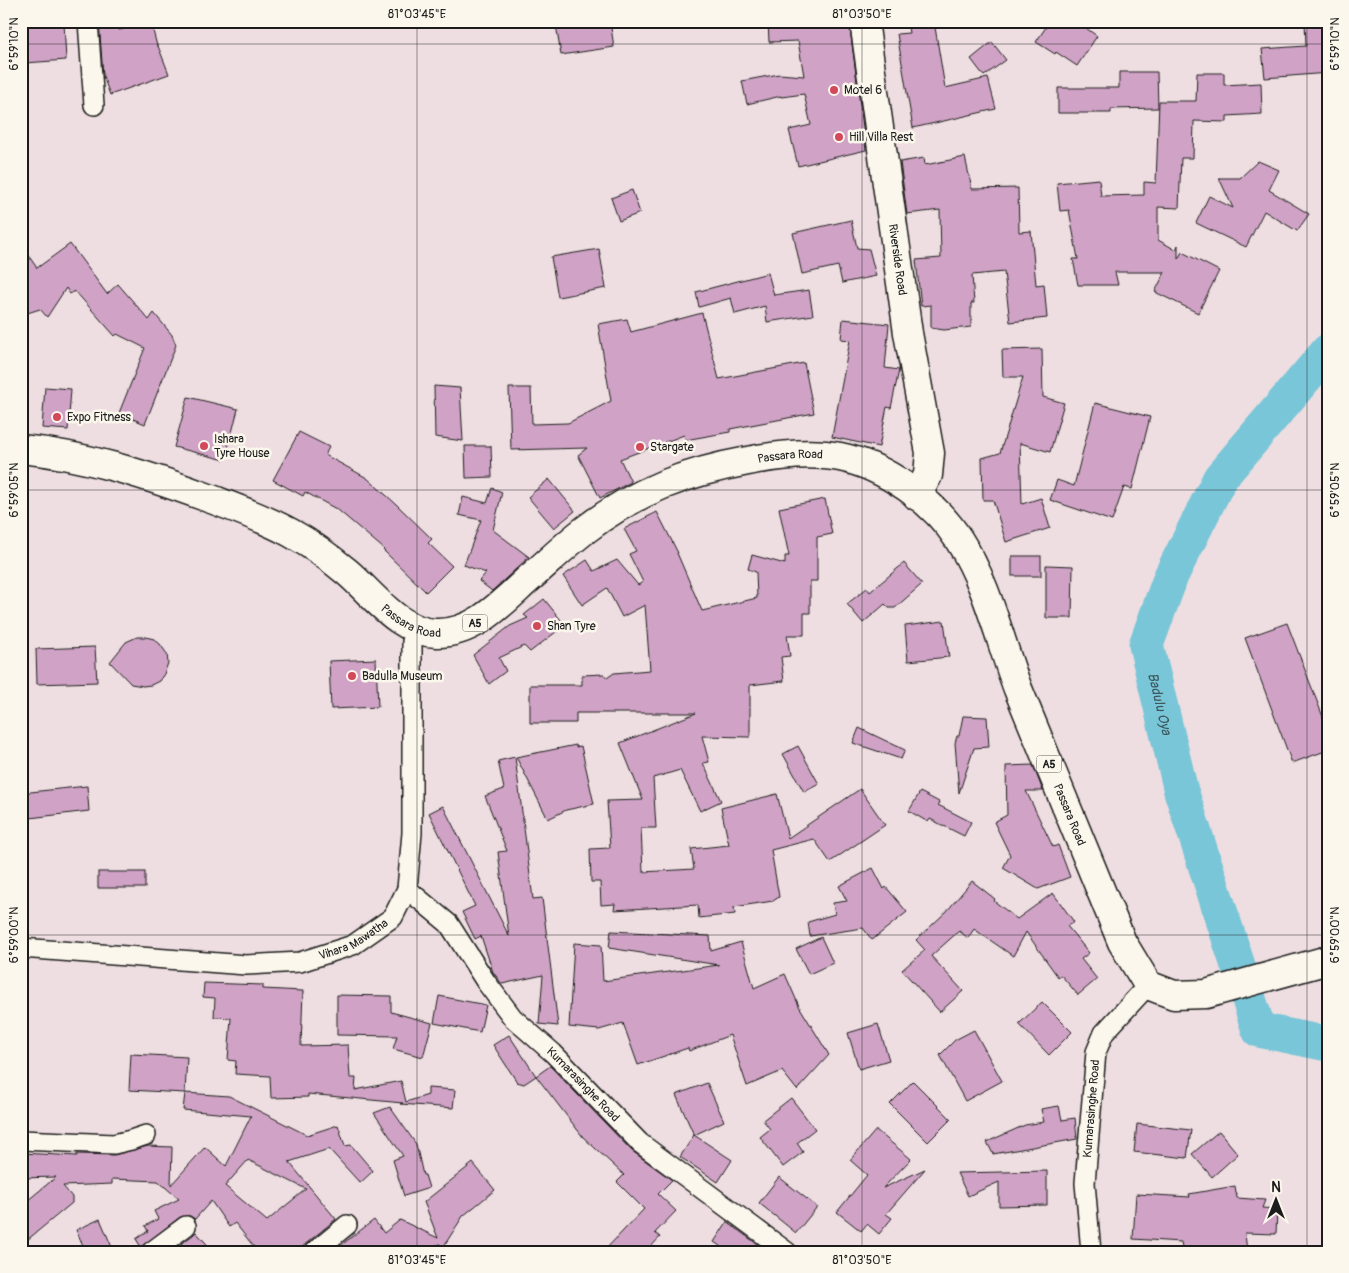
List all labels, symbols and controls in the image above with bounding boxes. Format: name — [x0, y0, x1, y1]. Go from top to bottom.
text: 81°03'45"E — [388, 7, 446, 22]
text: 81°03'50"E — [832, 7, 892, 22]
text: 6°59'10"N — [7, 17, 22, 71]
text: 6°59'10"N — [1328, 17, 1343, 71]
place label: Motel 6 — [844, 83, 882, 98]
marker: Motel 6 — [828, 84, 840, 96]
place label: Hill Villa Rest — [849, 130, 913, 145]
marker: Hill Villa Rest — [833, 131, 845, 143]
street label: Riverside Road — [885, 223, 910, 297]
place label: Expo Fitness — [67, 410, 132, 425]
marker: Expo Fitness — [51, 411, 63, 423]
place label: Ishara Tyre House — [214, 432, 269, 461]
marker: Ishara Tyre House — [198, 440, 210, 452]
place label: Stargate — [650, 440, 694, 455]
marker: Stargate — [634, 441, 646, 453]
street label: Passara Road — [756, 447, 823, 467]
text: 6°59'05"N — [7, 463, 22, 518]
text: 6°59'05"N — [1328, 463, 1343, 518]
street label: Passara Road — [378, 601, 441, 641]
road number: A5 — [462, 614, 488, 632]
place label: Shan Tyre — [547, 619, 596, 634]
marker: Shan Tyre — [531, 620, 543, 632]
place label: Badulla Museum — [362, 669, 443, 684]
marker: Badulla Museum — [346, 670, 358, 682]
water label: Badulu Oya — [1144, 671, 1176, 738]
road number: A5 — [1036, 756, 1062, 772]
street label: Passara Road — [1050, 782, 1089, 848]
text: 6°59'00"N — [7, 907, 22, 963]
text: 6°59'00"N — [1328, 907, 1343, 963]
street label: Vihara Mawatha — [317, 916, 391, 964]
street label: Kumarasinghe Road — [543, 1044, 622, 1125]
street label: Kumarasinghe Road — [1080, 1059, 1103, 1158]
north arrow — [1252, 1176, 1302, 1226]
text: N — [1271, 1179, 1281, 1196]
text: 81°03'45"E — [388, 1253, 446, 1268]
text: 81°03'50"E — [832, 1253, 892, 1268]

